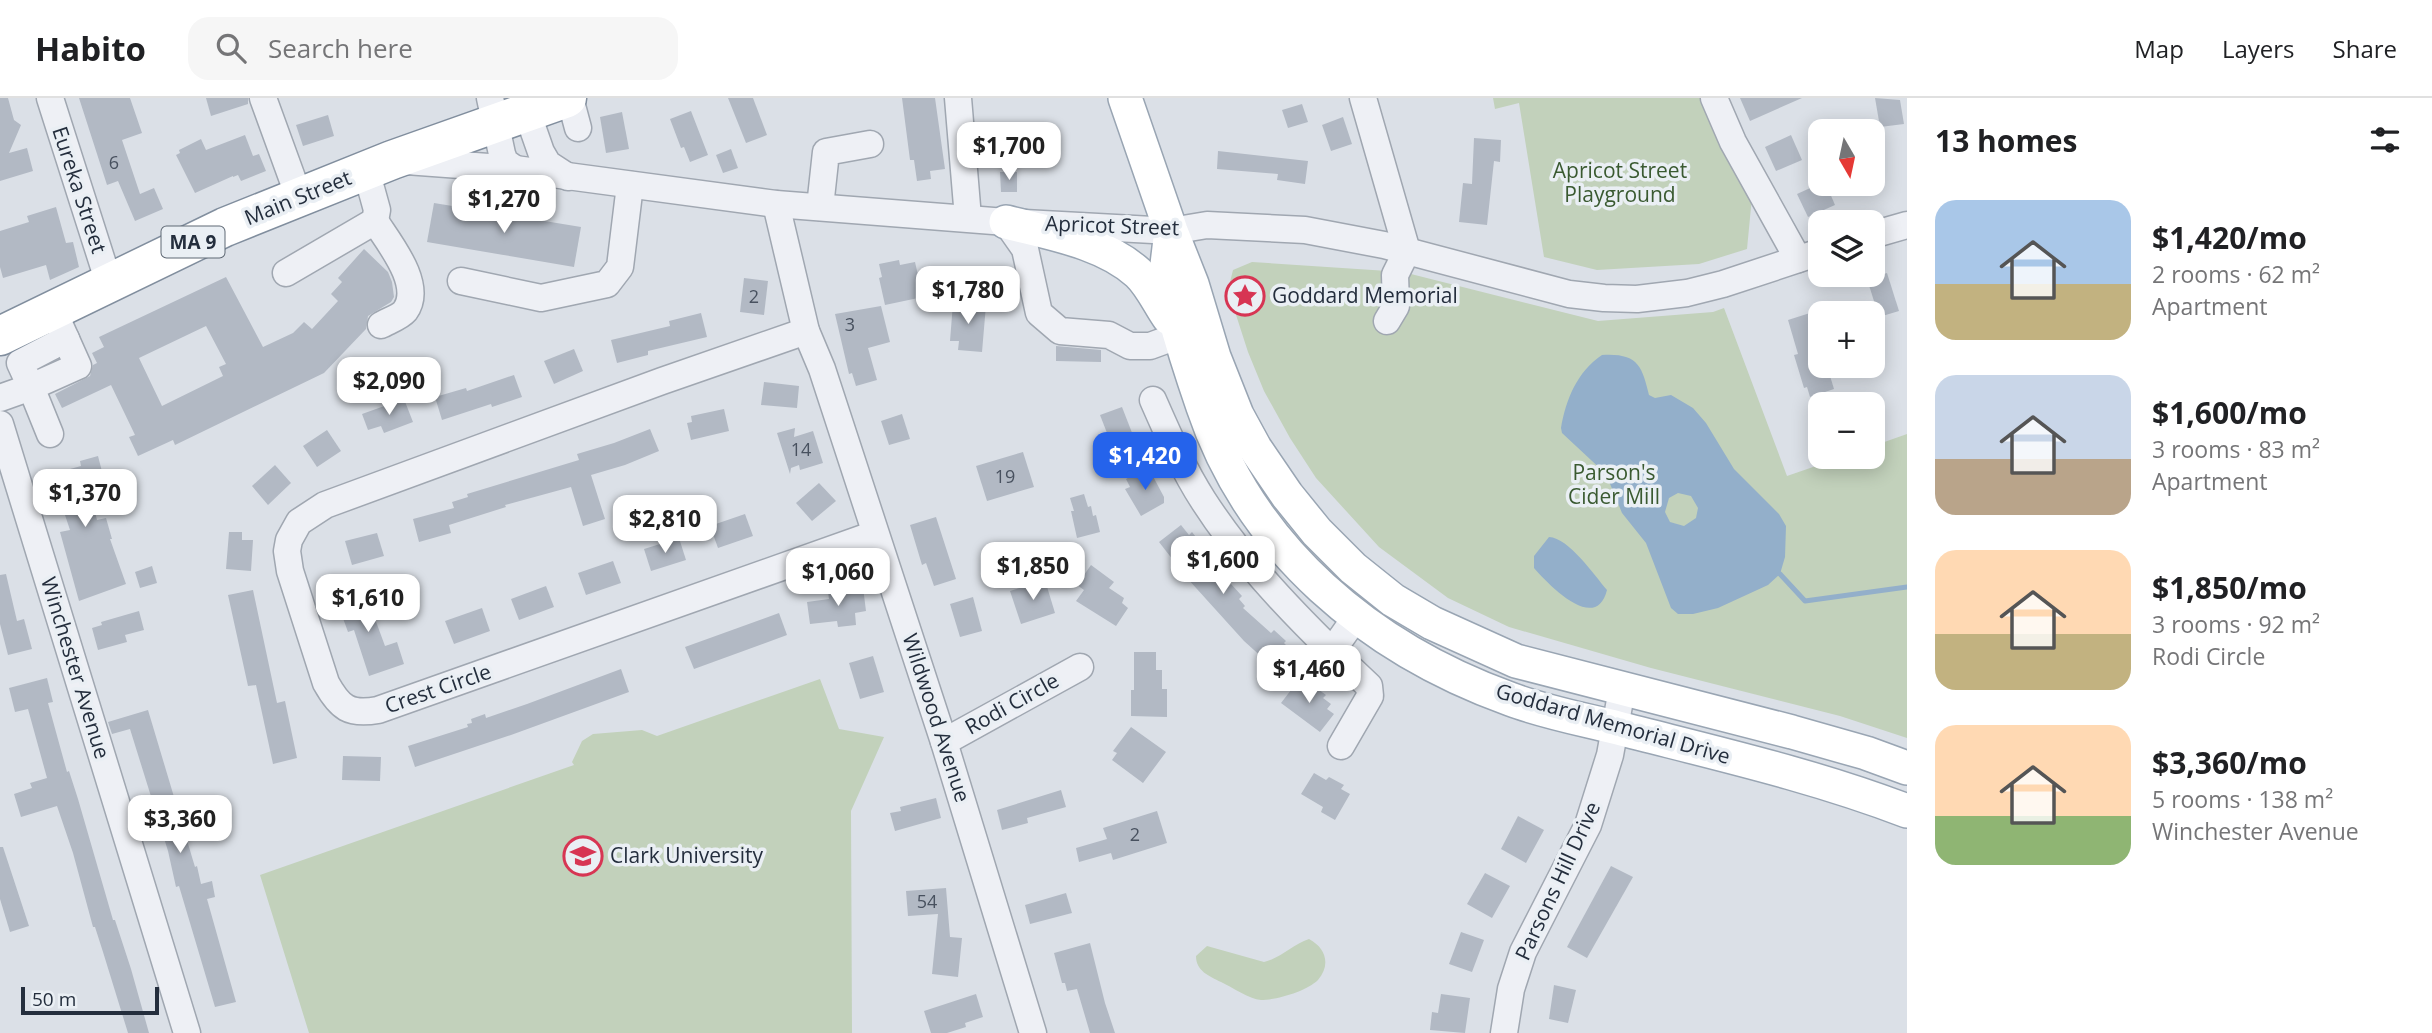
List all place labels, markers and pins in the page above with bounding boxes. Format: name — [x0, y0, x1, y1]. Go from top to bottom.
pin: $1,700 — [952, 122, 1066, 182]
pin: $1,270 — [447, 176, 561, 235]
pin: $1,780 — [911, 266, 1025, 326]
place icon: Goddard Memorial — [1224, 275, 1266, 317]
place label: Goddard Memorial — [1272, 281, 1458, 309]
pin: $2,090 — [332, 358, 446, 417]
pin: $1,420 — [1088, 432, 1202, 492]
pin: $1,370 — [28, 470, 142, 529]
pin: $2,810 — [608, 496, 722, 555]
pin: $1,600 — [1166, 536, 1280, 596]
pin: $1,850 — [976, 542, 1090, 602]
pin: $1,060 — [781, 548, 895, 608]
pin: $1,610 — [311, 574, 425, 634]
pin: $1,460 — [1252, 646, 1366, 705]
pin: $3,360 — [123, 796, 237, 855]
school or university icon: Clark University — [562, 835, 604, 877]
place label: Clark University — [610, 841, 763, 869]

